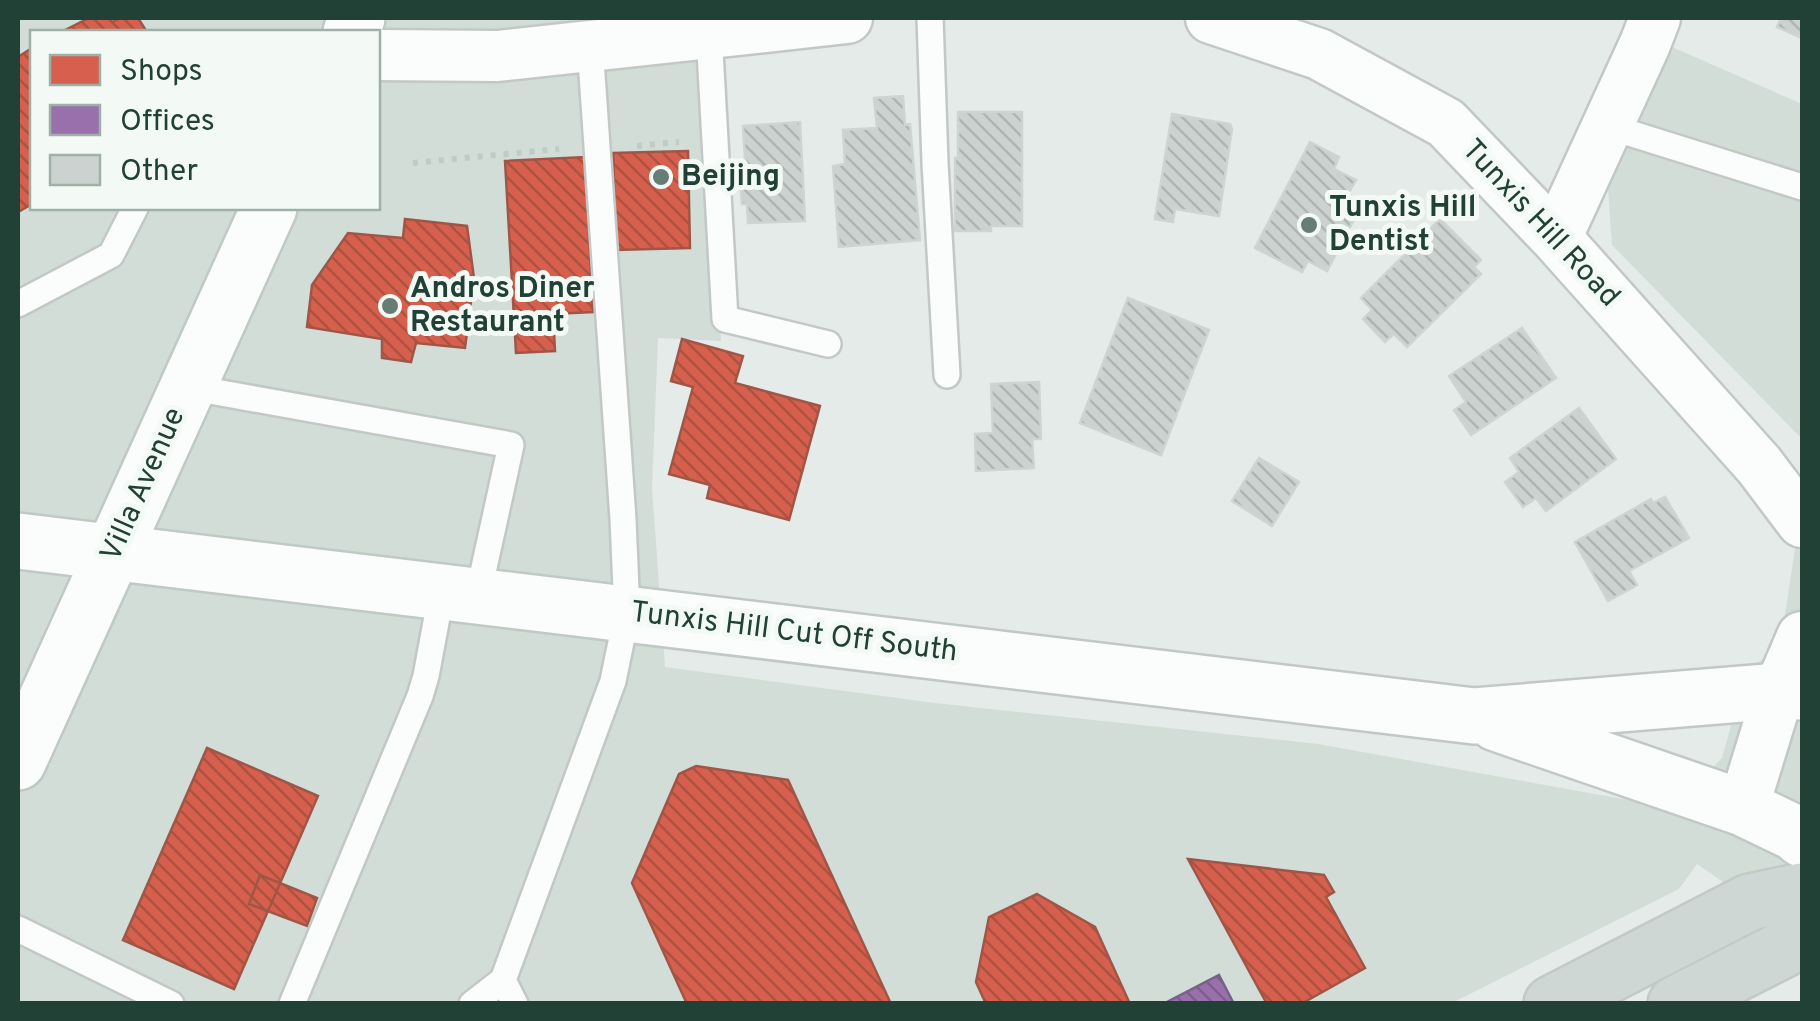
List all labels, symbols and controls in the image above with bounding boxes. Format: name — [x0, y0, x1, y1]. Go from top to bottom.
legend — [30, 30, 380, 210]
text: Shops — [120, 54, 203, 91]
text: Offices — [120, 104, 215, 141]
street label: Tunxis Hill Road — [1453, 132, 1627, 316]
text: Other — [120, 154, 198, 191]
place label: Beijing — [681, 159, 780, 196]
marker: Beijing — [650, 166, 672, 188]
place label: Tunxis Hill Dentist — [1329, 190, 1477, 261]
marker: Tunxis Hill Dentist — [1298, 214, 1320, 236]
place label: Andros Diner Restaurant — [410, 271, 595, 342]
marker: Andros Diner Restaurant — [379, 295, 401, 317]
street label: Villa Avenue — [94, 402, 194, 568]
street label: Tunxis Hill Cut Off South — [629, 595, 959, 671]

